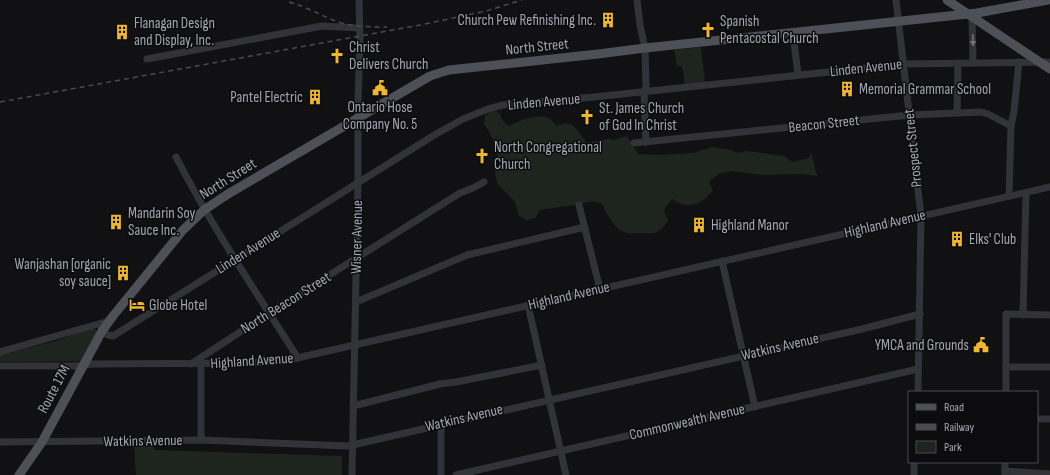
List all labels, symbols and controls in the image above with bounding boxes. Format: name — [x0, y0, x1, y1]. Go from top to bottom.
place label: Church Pew Refinishing Inc. — [458, 11, 596, 30]
building icon: Church Pew Refinishing Inc. — [599, 11, 617, 29]
place label: Spanish Pentacostal Church — [720, 12, 819, 48]
place label: Flanagan Design and Display, Inc. — [134, 14, 215, 50]
church icon: Spanish Pentacostal Church — [699, 21, 717, 39]
building icon: Flanagan Design and Display, Inc. — [113, 23, 131, 41]
street label: North Street — [504, 34, 570, 60]
one-way arrow — [969, 34, 976, 46]
place label: Christ Delivers Church — [349, 38, 428, 74]
church icon: Christ Delivers Church — [328, 47, 346, 65]
street label: Linden Avenue — [829, 55, 903, 81]
public building icon: Ontario Hose Company No. 5 — [371, 79, 389, 97]
building icon: Memorial Grammar School — [838, 80, 856, 98]
place label: Memorial Grammar School — [859, 80, 991, 99]
place label: Pantel Electric — [230, 88, 303, 107]
building icon: Pantel Electric — [306, 88, 324, 106]
street label: Linden Avenue — [507, 89, 581, 115]
place label: Ontario Hose Company No. 5 — [343, 98, 417, 134]
place label: St. James Church of God In Christ — [599, 99, 684, 135]
street label: Prospect Street — [899, 107, 927, 188]
church icon: St. James Church of God In Christ — [578, 108, 596, 126]
street label: Beacon Street — [788, 111, 861, 137]
place label: North Congregational Church — [494, 138, 602, 174]
church icon: North Congregational Church — [473, 147, 491, 165]
street label: North Street — [196, 154, 260, 204]
street label: Wisner Avenue — [347, 200, 367, 274]
place label: Mandarin Soy Sauce Inc. — [128, 204, 196, 240]
street label: Highland Avenue — [842, 205, 928, 243]
building icon: Mandarin Soy Sauce Inc. — [107, 213, 125, 231]
building icon: Highland Manor — [690, 216, 708, 234]
place label: Highland Manor — [711, 216, 790, 235]
street label: Linden Avenue — [212, 224, 284, 278]
building icon: Elks' Club — [948, 230, 966, 248]
place label: Elks' Club — [969, 230, 1016, 249]
place label: Wanjashan [organic soy sauce] — [15, 255, 111, 291]
building icon: Wanjashan [organic soy sauce] — [114, 264, 132, 282]
street label: North Beacon Street — [237, 267, 335, 338]
street label: Highland Avenue — [526, 277, 612, 315]
hotel icon: Globe Hotel — [128, 296, 146, 314]
place label: Globe Hotel — [149, 296, 207, 315]
street label: Watkins Avenue — [739, 329, 821, 365]
place label: YMCA and Grounds — [875, 336, 969, 355]
public building icon: YMCA and Grounds — [972, 336, 990, 354]
street label: Highland Avenue — [210, 349, 294, 373]
street label: Route 17M — [33, 361, 75, 417]
legend — [908, 391, 1038, 463]
street label: Commonwealth Avenue — [627, 399, 747, 445]
street label: Watkins Avenue — [423, 400, 505, 436]
text: Road — [944, 400, 964, 415]
text: Railway — [944, 420, 975, 435]
street label: Watkins Avenue — [103, 431, 183, 451]
text: Park — [944, 440, 962, 455]

